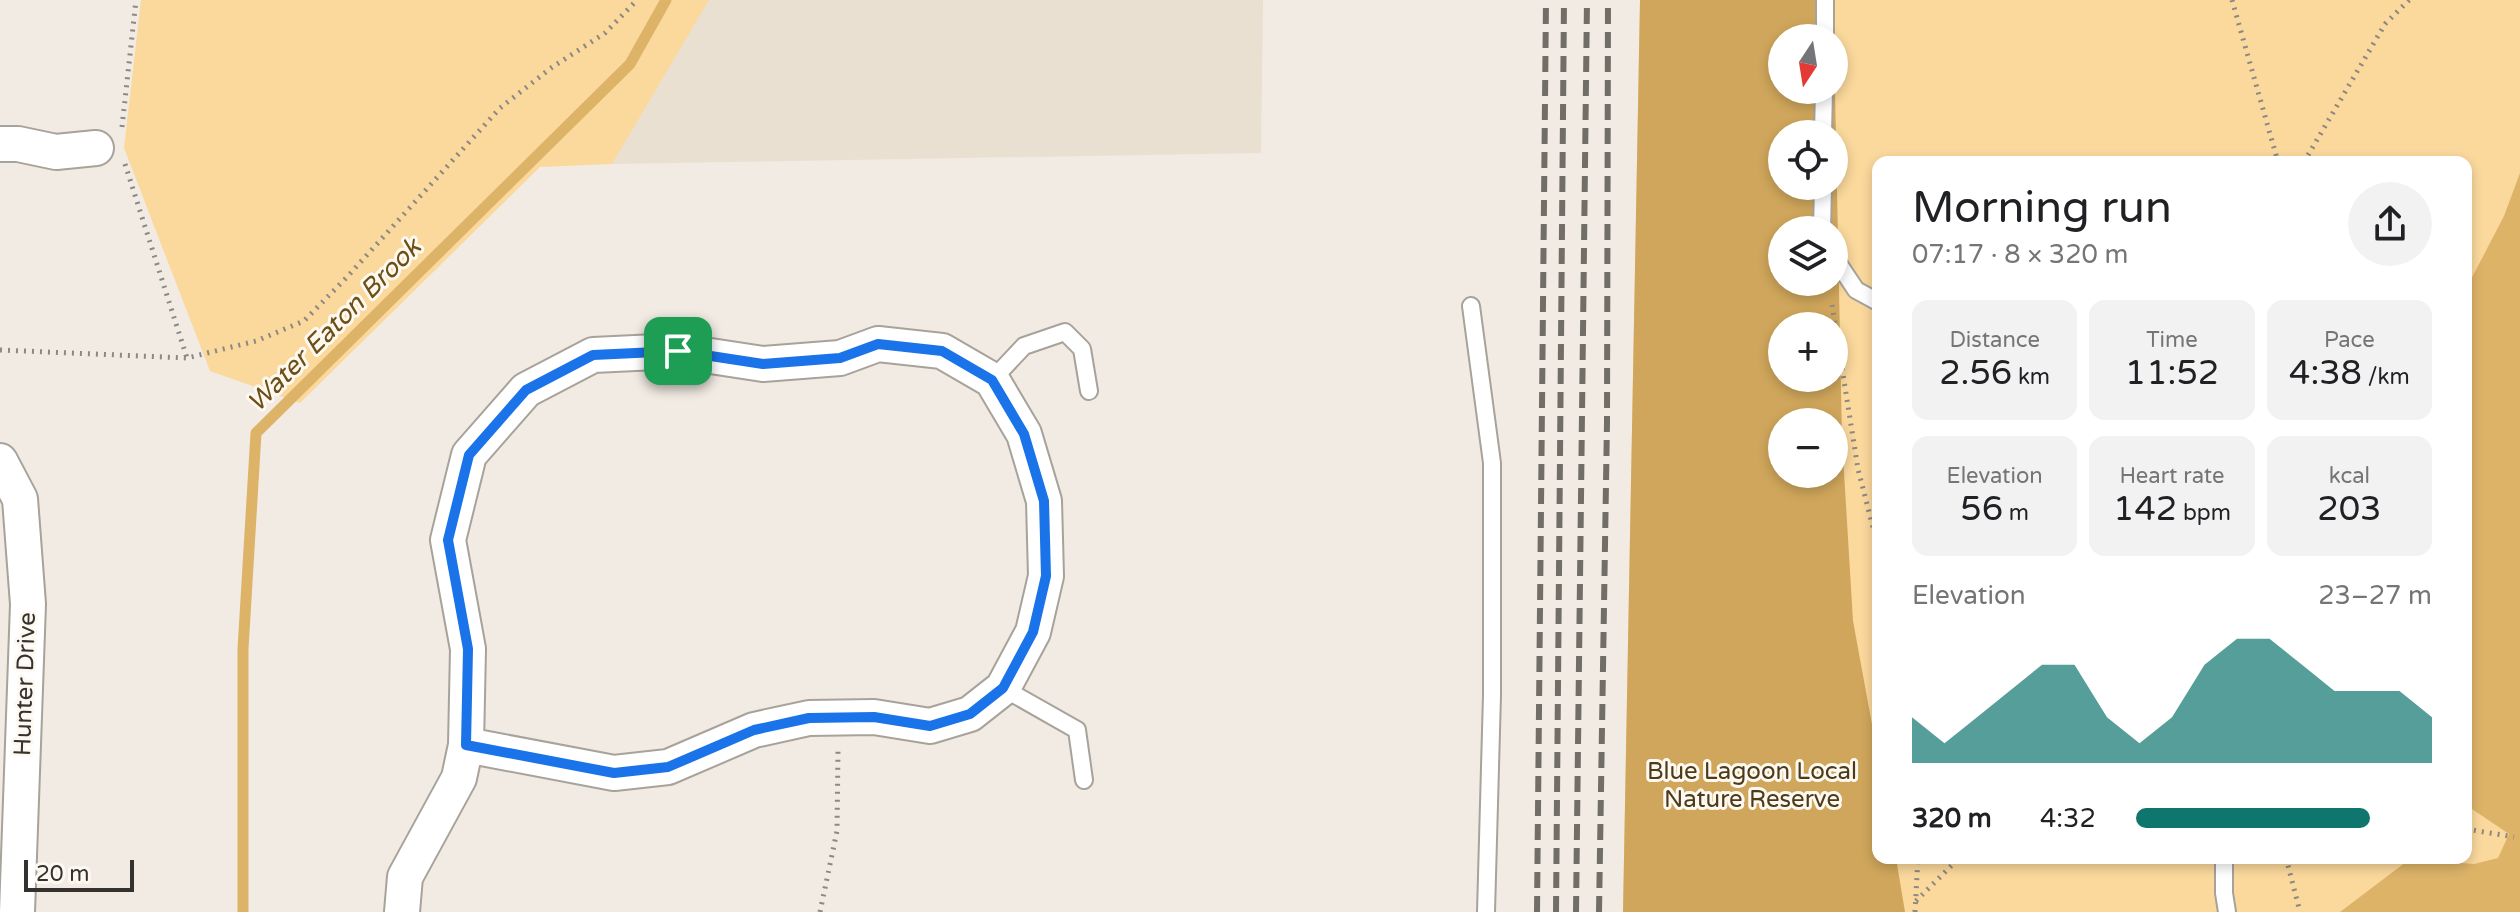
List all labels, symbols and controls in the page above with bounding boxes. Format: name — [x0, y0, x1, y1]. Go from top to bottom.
north arrow — [1768, 24, 1848, 104]
map controls — [1768, 24, 1848, 488]
button: locate — [1768, 120, 1848, 200]
text: Morning run — [1912, 182, 2172, 235]
button: share — [2348, 182, 2432, 266]
button: layers — [1768, 216, 1848, 296]
water label: Water Eaton Brook — [241, 230, 429, 418]
text: 07:17 · 8 × 320 m — [1912, 239, 2128, 270]
button: + — [1768, 312, 1848, 392]
pin — [644, 317, 712, 385]
text: Distance — [1949, 327, 2040, 353]
text: Time — [2146, 327, 2198, 353]
text: Pace — [2324, 327, 2375, 353]
icon: arrive — [656, 329, 700, 373]
text: 2.56 — [1939, 353, 2012, 394]
text: 11:52 — [2125, 353, 2219, 394]
text: 4:38 — [2289, 353, 2362, 394]
text: km — [2012, 364, 2050, 390]
text: /km — [2362, 364, 2410, 390]
button: − — [1768, 408, 1848, 488]
text: Elevation — [1947, 463, 2043, 489]
text: Heart rate — [2120, 463, 2224, 489]
text: kcal — [2329, 463, 2370, 489]
text: 56 — [1960, 489, 2003, 530]
text: 142 — [2113, 489, 2177, 530]
text: 203 — [2317, 489, 2381, 530]
text: m — [2003, 500, 2029, 526]
text: bpm — [2177, 500, 2231, 526]
text: Elevation — [1912, 580, 2026, 611]
text: 23–27 m — [2318, 580, 2432, 611]
street label: Hunter Drive — [8, 612, 42, 756]
park label: Blue Lagoon Local Nature Reserve — [1647, 757, 1857, 814]
text: 320 m — [1912, 803, 1992, 834]
text: 4:32 — [2040, 803, 2096, 834]
scale bar — [24, 856, 134, 892]
text: 20 m — [36, 861, 90, 887]

